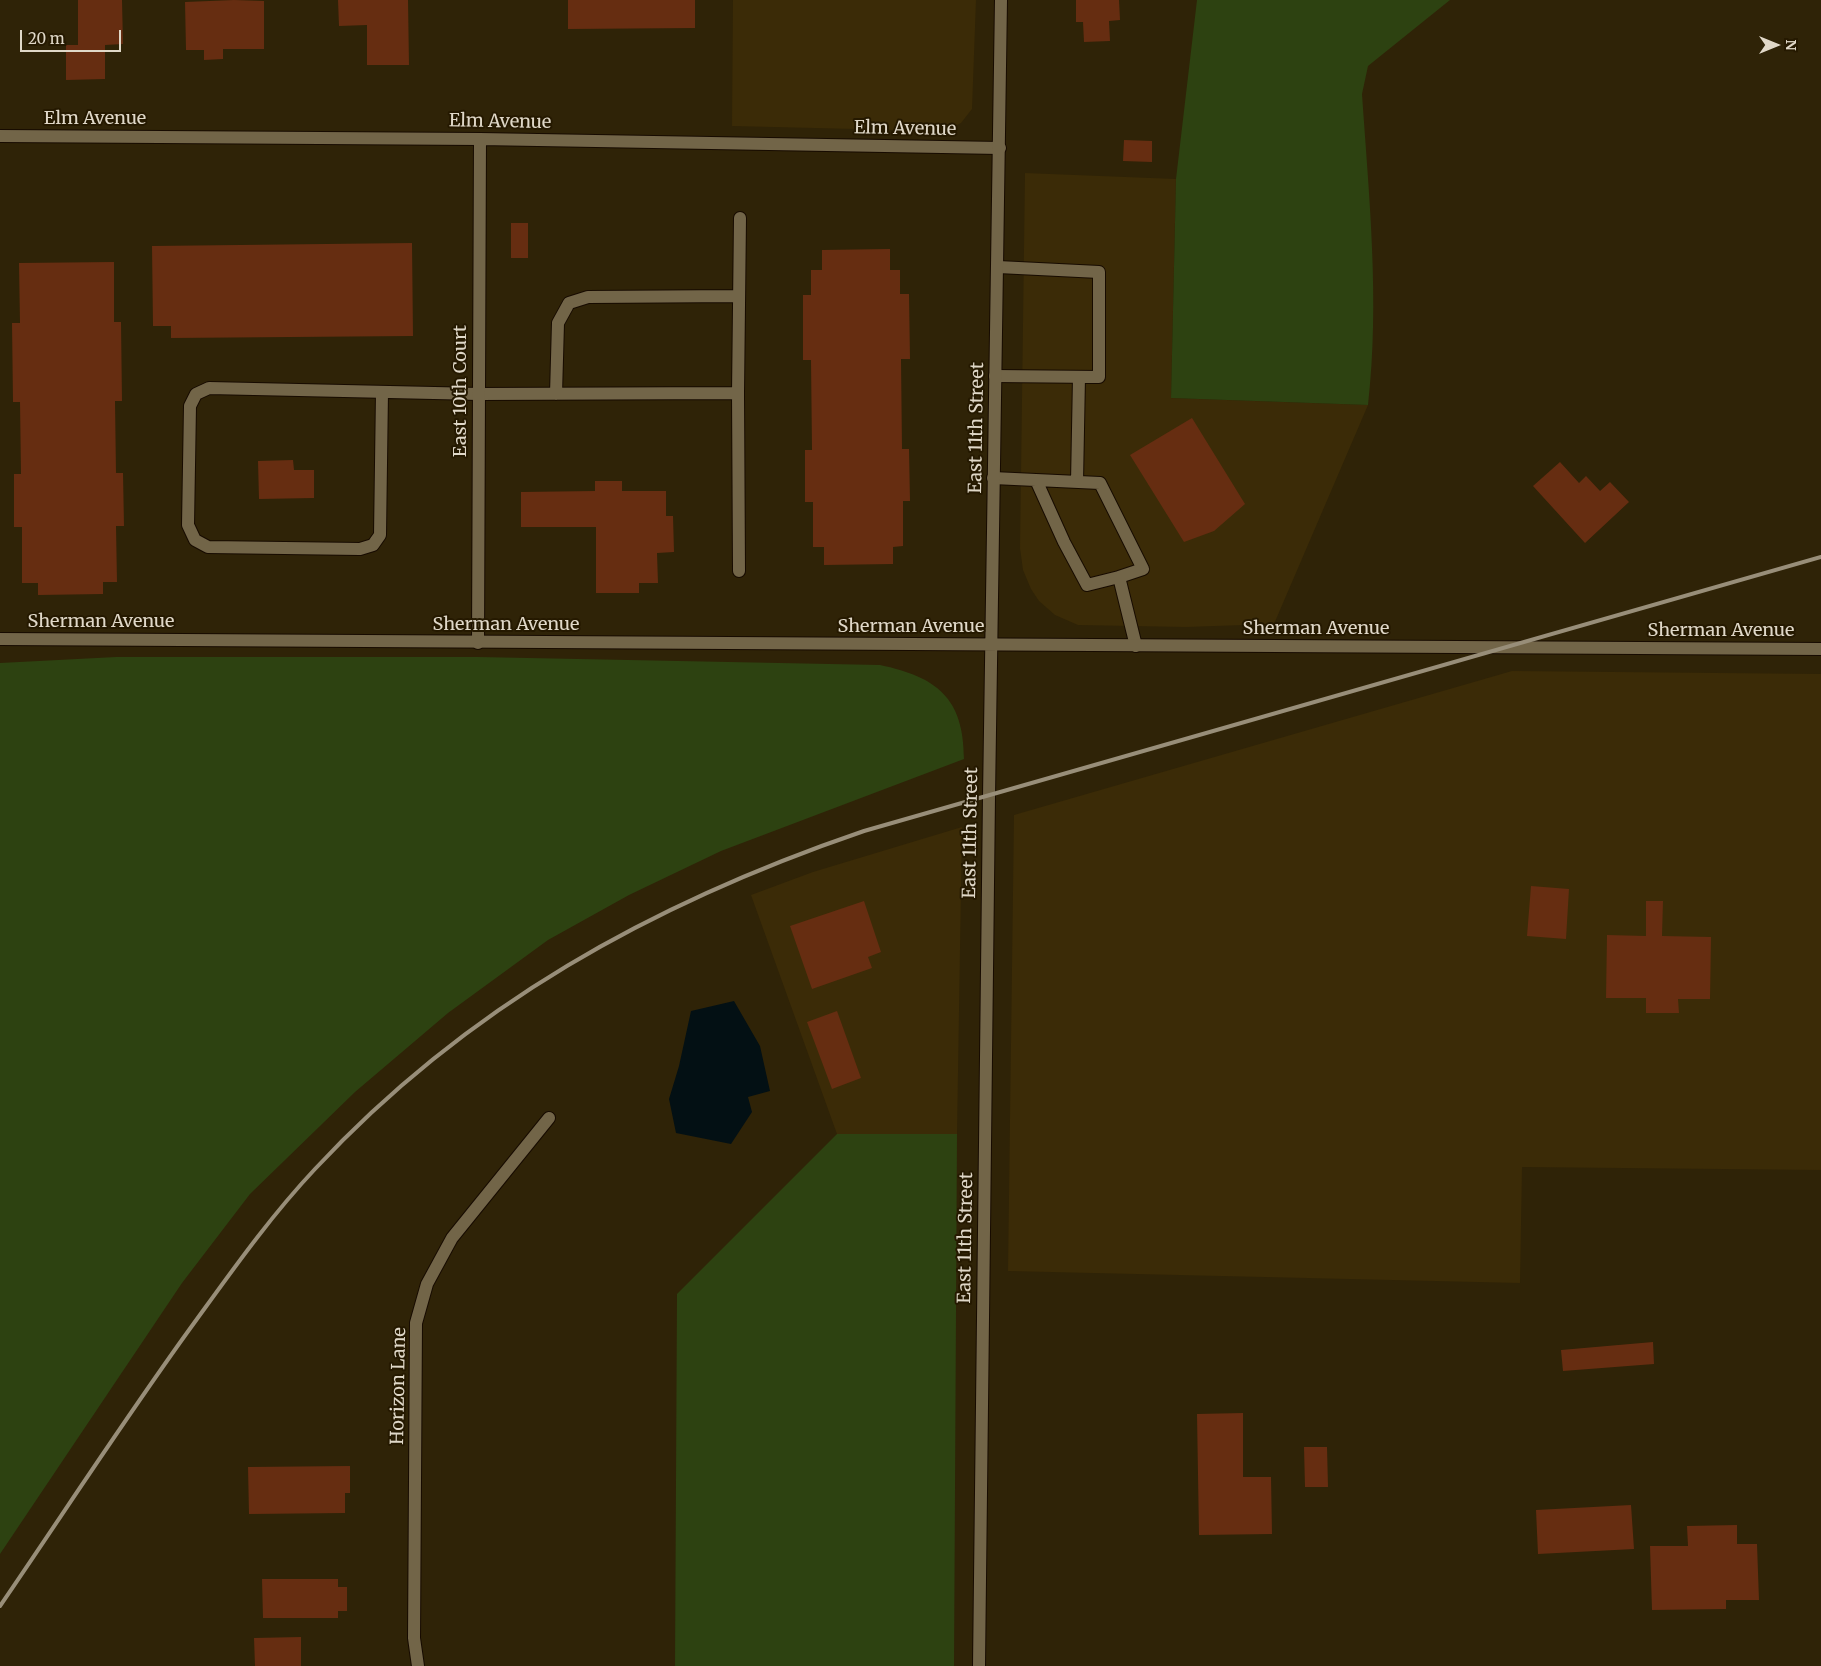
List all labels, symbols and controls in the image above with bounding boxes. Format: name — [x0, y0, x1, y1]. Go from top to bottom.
scale bar — [22, 20, 124, 52]
north arrow — [1751, 20, 1801, 70]
text: 20 m — [28, 29, 65, 48]
text: N — [1782, 39, 1800, 51]
street label: Elm Avenue — [44, 108, 146, 130]
street label: Elm Avenue — [449, 110, 551, 134]
street label: Elm Avenue — [854, 117, 956, 141]
street label: East 10th Court — [450, 325, 472, 457]
street label: East 11th Street — [965, 362, 989, 494]
street label: Sherman Avenue — [28, 611, 174, 633]
street label: Sherman Avenue — [433, 614, 579, 636]
street label: Sherman Avenue — [838, 616, 984, 638]
street label: Sherman Avenue — [1243, 618, 1389, 640]
street label: Sherman Avenue — [1648, 620, 1794, 642]
street label: East 11th Street — [959, 767, 983, 899]
street label: East 11th Street — [954, 1172, 978, 1304]
street label: Horizon Lane — [387, 1327, 411, 1445]

